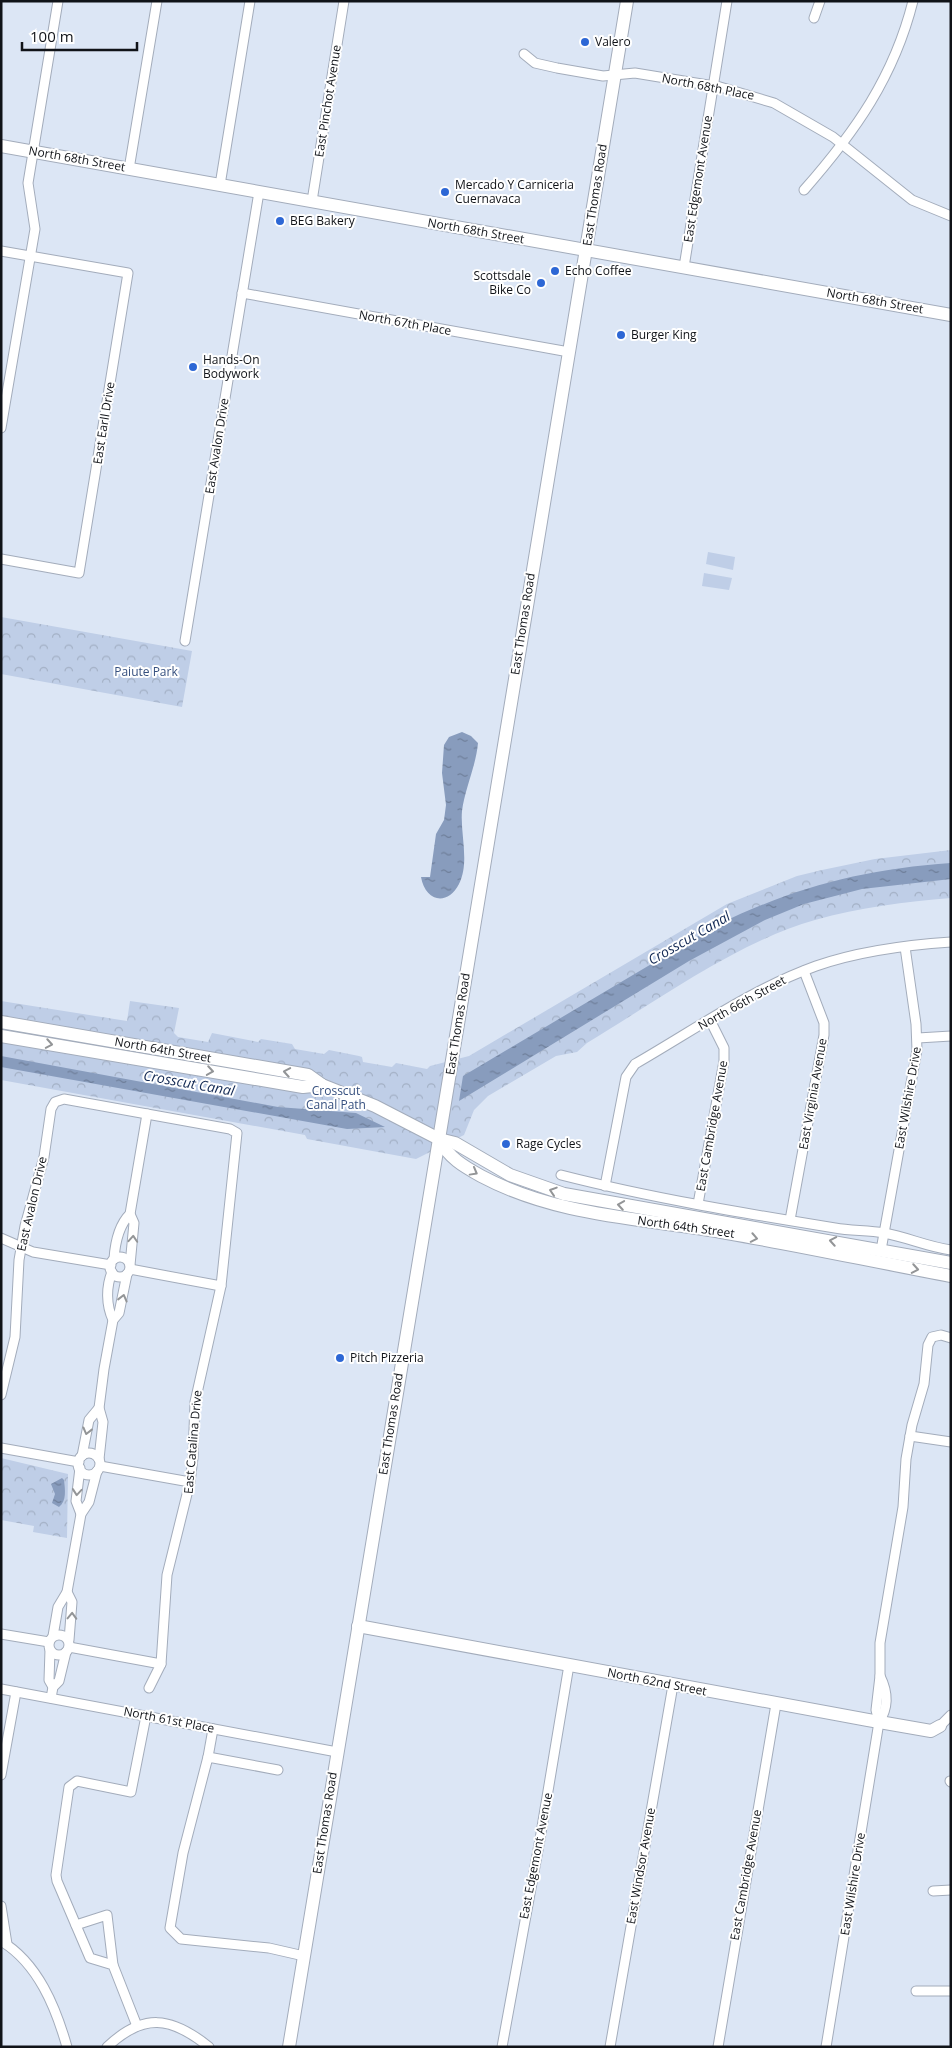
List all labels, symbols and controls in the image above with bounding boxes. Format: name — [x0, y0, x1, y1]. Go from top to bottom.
scale bar — [22, 20, 138, 52]
text: 100 m — [30, 26, 74, 46]
place label: Valero — [595, 33, 631, 50]
marker: Valero — [579, 36, 591, 48]
street label: East Pinchot Avenue — [310, 43, 345, 158]
street label: North 68th Place — [660, 69, 756, 104]
street label: East Edgemont Avenue — [679, 114, 716, 244]
street label: North 68th Street — [27, 142, 127, 175]
street label: East Thomas Road — [578, 143, 611, 247]
place label: Mercado Y Carniceria Cuernavaca — [455, 176, 574, 207]
marker: Mercado Y Carniceria Cuernavaca — [439, 186, 451, 198]
place label: BEG Bakery — [290, 212, 356, 229]
street label: North 68th Street — [426, 214, 526, 247]
marker: BEG Bakery — [274, 215, 286, 227]
place label: Echo Coffee — [565, 262, 632, 279]
marker: Echo Coffee — [549, 265, 561, 277]
place label: Scottsdale Bike Co — [473, 267, 531, 298]
marker: Scottsdale Bike Co — [535, 277, 547, 289]
street label: North 68th Street — [825, 284, 925, 317]
street label: North 67th Place — [357, 306, 453, 339]
place label: Burger King — [631, 326, 697, 343]
marker: Burger King — [615, 329, 627, 341]
place label: Hands-On Bodywork — [203, 351, 260, 382]
marker: Hands-On Bodywork — [187, 361, 199, 373]
street label: East Earll Drive — [89, 380, 118, 465]
street label: East Avalon Drive — [201, 397, 233, 495]
street label: East Thomas Road — [506, 572, 539, 676]
park label: Paiute Park — [114, 663, 178, 680]
water label: Crosscut Canal — [644, 906, 734, 969]
street label: North 66th Street — [695, 971, 789, 1034]
street label: East Thomas Road — [441, 972, 474, 1076]
street label: North 64th Street — [113, 1033, 213, 1066]
street label: East Virginia Avenue — [794, 1037, 831, 1151]
one-way arrow — [45, 1038, 54, 1048]
street label: East Wilshire Drive — [890, 1045, 925, 1151]
street label: East Cambridge Avenue — [692, 1059, 731, 1193]
water label: Crosscut Canal — [142, 1065, 237, 1100]
one-way arrow — [206, 1065, 214, 1076]
one-way arrow — [283, 1067, 292, 1077]
park label: Crosscut Canal Path — [306, 1082, 366, 1113]
place label: Rage Cycles — [516, 1135, 582, 1152]
marker: Rage Cycles — [500, 1138, 512, 1150]
street label: East Avalon Drive — [12, 1155, 51, 1253]
one-way arrow — [468, 1165, 477, 1175]
one-way arrow — [549, 1186, 557, 1196]
one-way arrow — [617, 1201, 625, 1211]
street label: North 64th Street — [636, 1211, 736, 1242]
one-way arrow — [749, 1232, 758, 1243]
one-way arrow — [127, 1235, 138, 1243]
one-way arrow — [829, 1237, 837, 1247]
one-way arrow — [911, 1264, 919, 1274]
one-way arrow — [117, 1294, 128, 1303]
place label: Pitch Pizzeria — [350, 1349, 424, 1366]
marker: Pitch Pizzeria — [334, 1352, 346, 1364]
street label: East Thomas Road — [374, 1372, 407, 1476]
street label: East Catalina Drive — [179, 1389, 206, 1495]
one-way arrow — [82, 1426, 93, 1435]
one-way arrow — [71, 1488, 82, 1496]
one-way arrow — [66, 1611, 77, 1619]
street label: North 62nd Street — [606, 1664, 708, 1699]
street label: North 61st Place — [122, 1702, 216, 1737]
street label: East Thomas Road — [308, 1771, 341, 1875]
street label: East Edgemont Avenue — [515, 1791, 556, 1921]
street label: East Windsor Avenue — [622, 1806, 659, 1925]
street label: East Cambridge Avenue — [726, 1808, 765, 1942]
street label: East Wilshire Drive — [836, 1831, 869, 1937]

